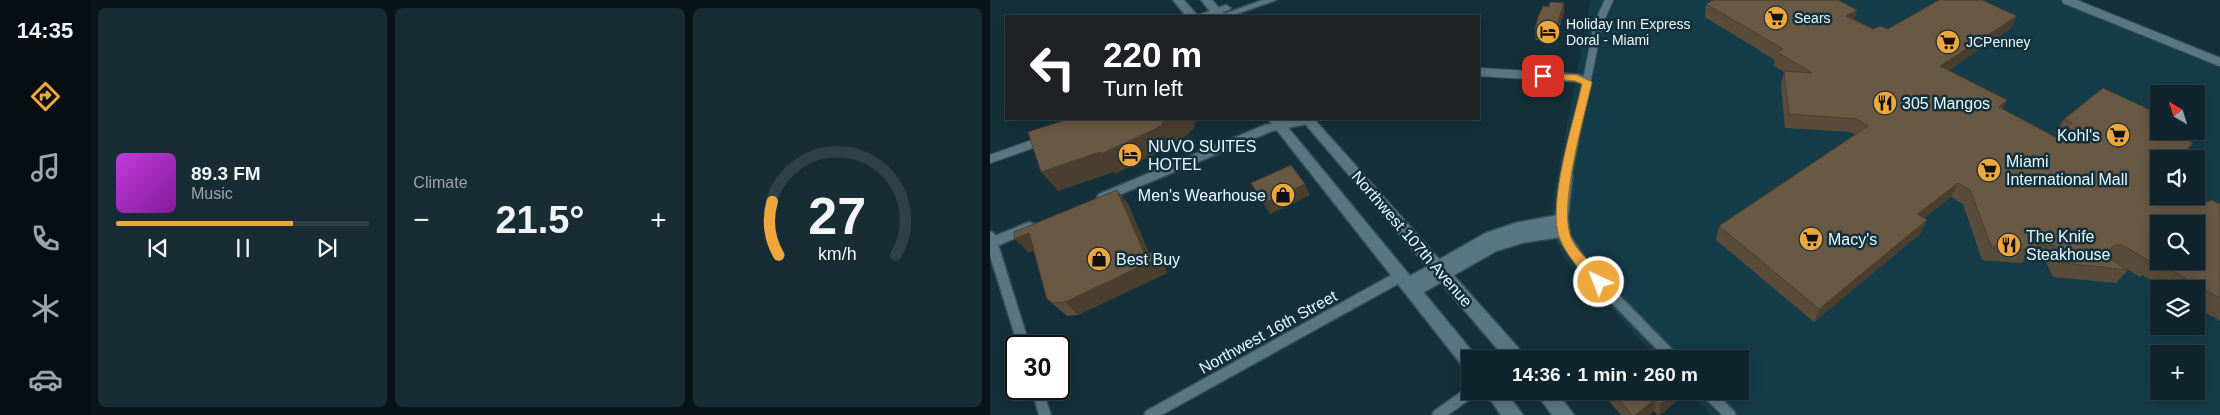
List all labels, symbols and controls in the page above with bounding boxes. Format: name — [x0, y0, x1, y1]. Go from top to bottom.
supermarket icon: Sears — [1763, 5, 1789, 31]
place label: Sears — [1794, 10, 1831, 26]
place label: Holiday Inn Express Doral - Miami — [1566, 16, 1691, 48]
text: 14:35 — [17, 18, 73, 43]
hotel icon: Holiday Inn Express Doral - Miami — [1535, 19, 1561, 45]
supermarket icon: JCPenney — [1935, 29, 1961, 55]
place label: JCPenney — [1966, 34, 2031, 50]
icon: left — [1020, 35, 1085, 100]
text: 220 m — [1103, 35, 1202, 74]
pin — [1522, 55, 1564, 97]
icon: arrive — [1529, 62, 1557, 90]
text: Turn left — [1103, 76, 1183, 101]
icon: directions — [28, 79, 63, 114]
north arrow — [2150, 85, 2205, 140]
map controls — [2150, 85, 2205, 400]
restaurant icon: 305 Mangos — [1872, 90, 1898, 116]
place label: 305 Mangos — [1902, 95, 1990, 112]
supermarket icon: Kohl's — [2105, 122, 2131, 148]
place label: Kohl's — [2057, 127, 2100, 144]
place label: NUVO SUITES HOTEL — [1148, 138, 1256, 173]
hotel icon: NUVO SUITES HOTEL — [1117, 142, 1143, 168]
icon: music — [28, 150, 63, 185]
button: sound — [2150, 150, 2205, 205]
place label: Miami International Mall — [2006, 153, 2128, 188]
supermarket icon: Miami International Mall — [1976, 157, 2002, 183]
text: 89.3 FM — [191, 163, 261, 184]
street label: Northwest 107th Avenue — [1348, 168, 1476, 310]
text: Climate — [413, 174, 468, 191]
shop icon: Men's Wearhouse — [1270, 182, 1296, 208]
text: Music — [191, 185, 233, 202]
text: 27 — [808, 187, 866, 245]
place label: Men's Wearhouse — [1138, 187, 1266, 204]
text: 21.5° — [495, 199, 585, 241]
text: − — [413, 204, 430, 235]
text: + — [650, 204, 667, 235]
button: search — [2150, 215, 2205, 270]
icon: phone — [28, 221, 63, 256]
supermarket icon: Macy's — [1798, 226, 1824, 252]
place label: The Knife Steakhouse — [2026, 228, 2111, 263]
place label: Macy's — [1828, 231, 1877, 248]
restaurant icon: The Knife Steakhouse — [1996, 232, 2022, 258]
icon: previous — [144, 234, 172, 262]
icon: pause — [229, 234, 257, 262]
icon: next — [313, 234, 341, 262]
text: km/h — [818, 244, 857, 264]
shop icon: Best Buy — [1086, 246, 1112, 272]
place label: Best Buy — [1116, 251, 1180, 268]
position arrow — [1572, 255, 1624, 307]
button: layers — [2150, 280, 2205, 335]
street label: Northwest 16th Street — [1196, 287, 1340, 377]
icon: climate — [28, 291, 63, 326]
speed limit sign: 30 — [1005, 335, 1070, 400]
button: + — [2150, 345, 2205, 400]
icon: car — [28, 362, 63, 397]
text: 14:36 · 1 min · 260 m — [1512, 364, 1698, 385]

